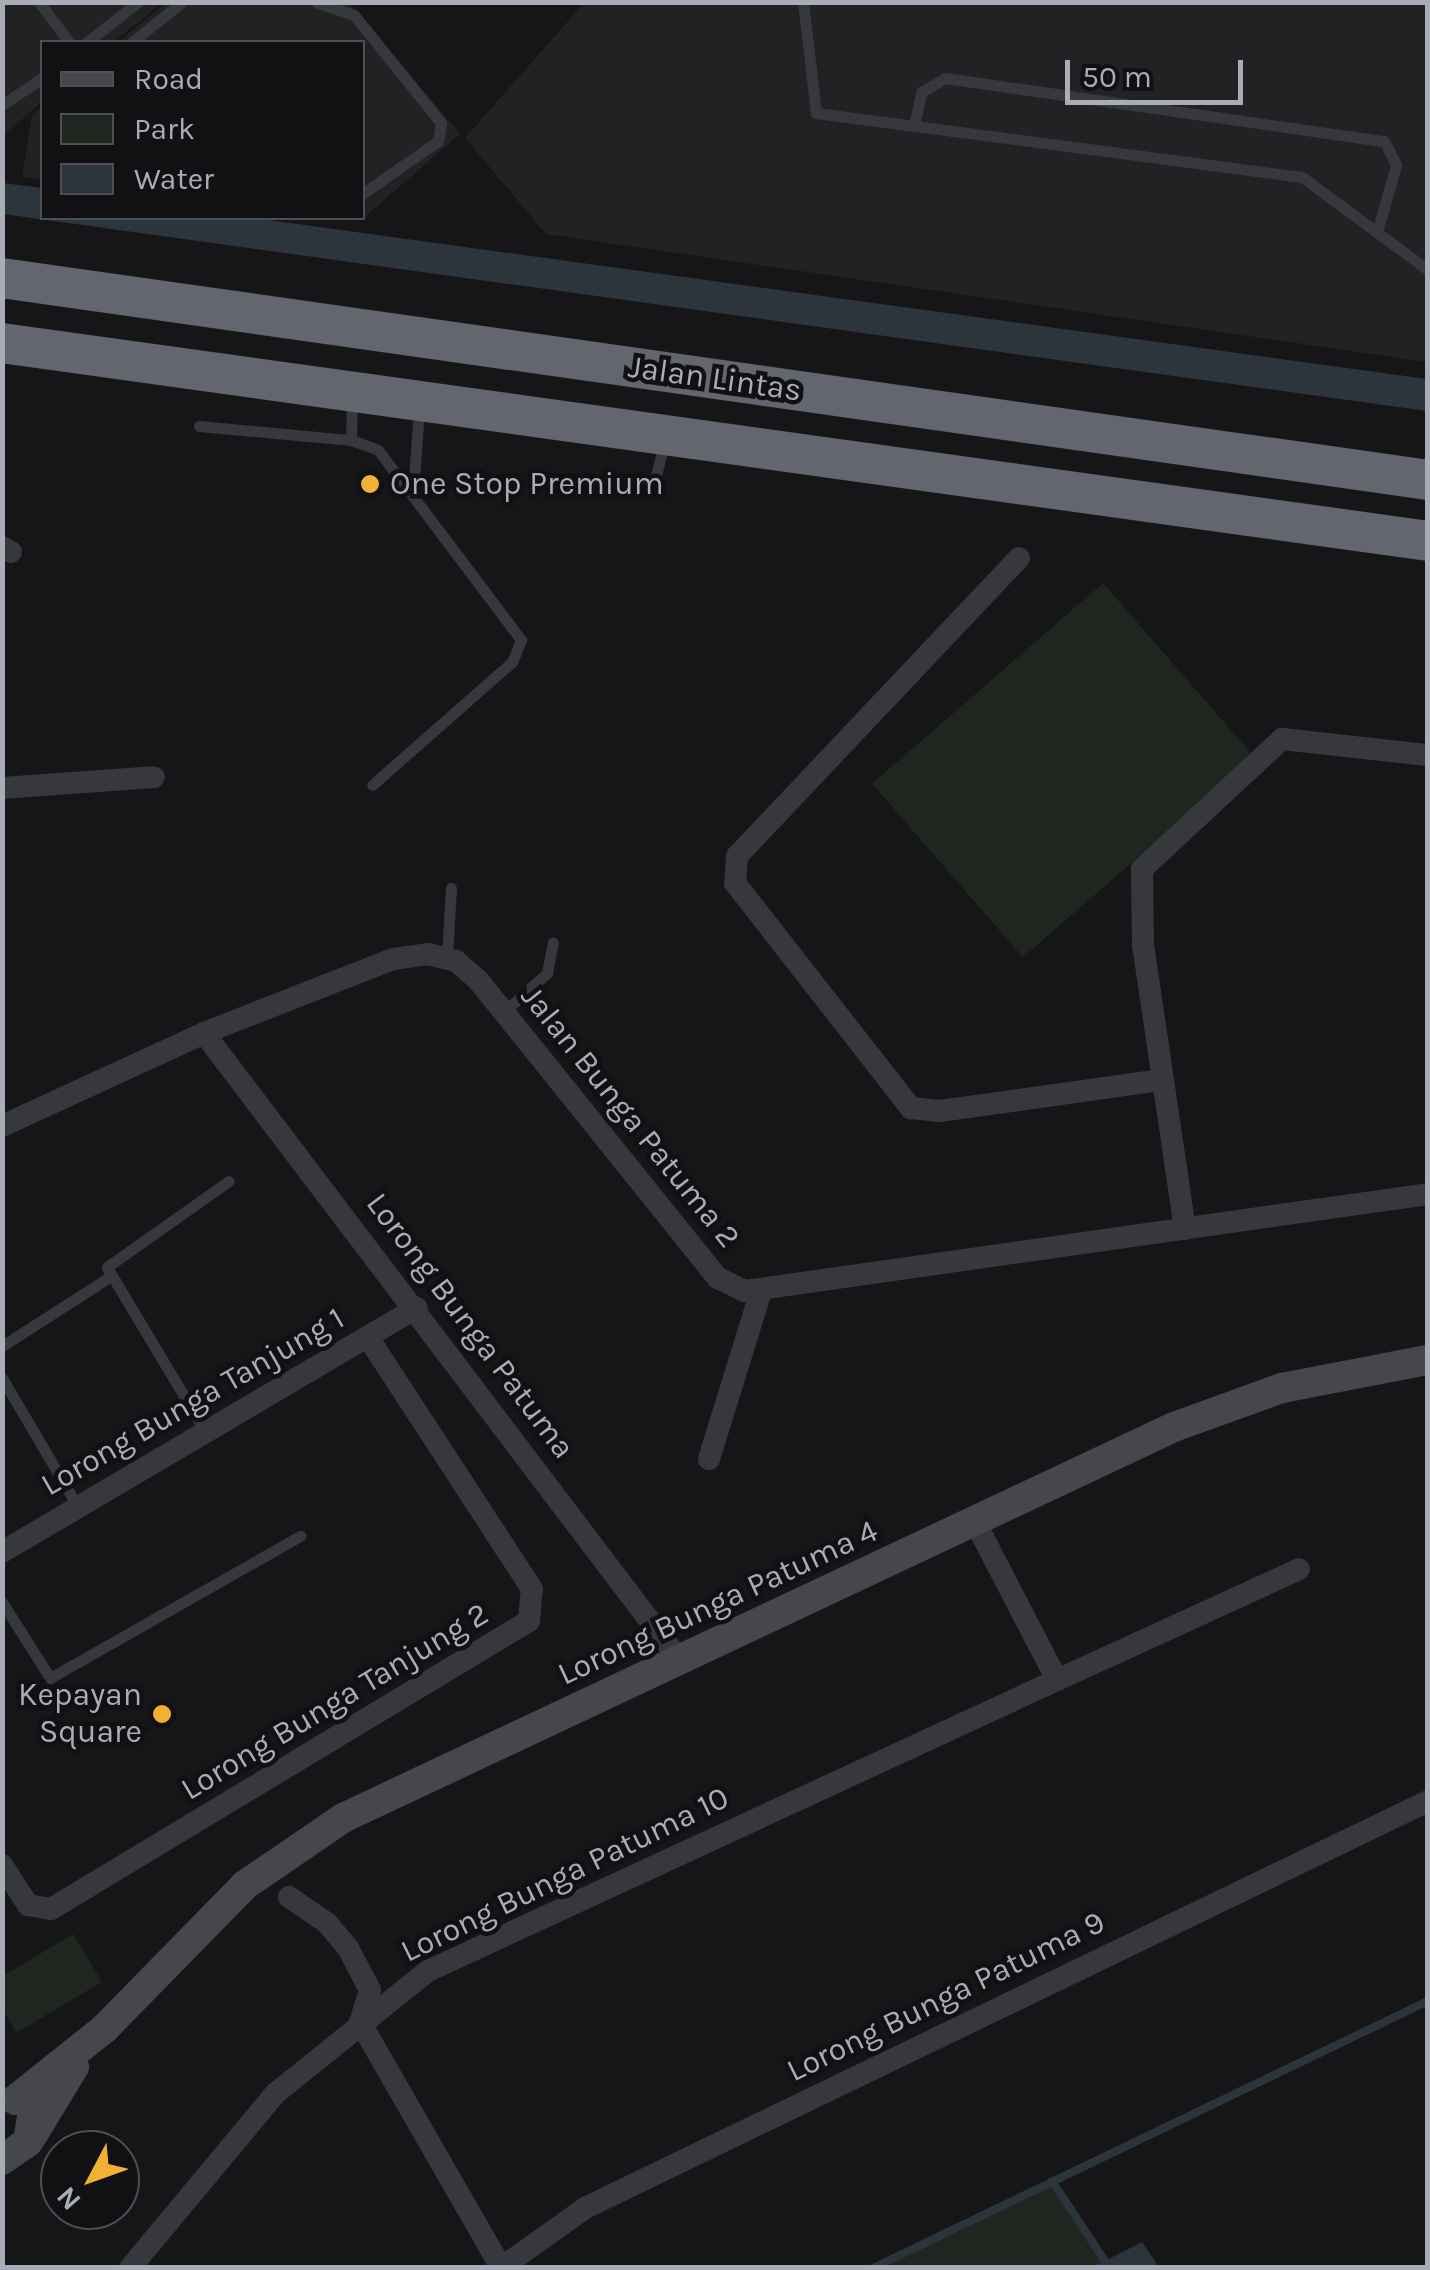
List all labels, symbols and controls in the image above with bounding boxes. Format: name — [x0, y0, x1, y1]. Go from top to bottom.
legend — [40, 40, 365, 220]
scale bar — [1070, 40, 1248, 102]
text: 50 m — [1082, 59, 1152, 95]
text: Road — [134, 61, 203, 97]
text: Park — [134, 111, 195, 147]
text: Water — [134, 161, 214, 197]
street label: Jalan Lintas — [626, 348, 804, 410]
place label: One Stop Premium — [390, 465, 664, 503]
marker: One Stop Premium — [359, 473, 381, 495]
street label: Jalan Bunga Patuma 2 — [512, 978, 748, 1256]
street label: Lorong Bunga Patuma — [358, 1186, 582, 1466]
street label: Lorong Bunga Tanjung 1 — [35, 1300, 351, 1504]
street label: Lorong Bunga Patuma 4 — [552, 1512, 884, 1694]
street label: Lorong Bunga Tanjung 2 — [174, 1595, 496, 1809]
place label: Kepayan Square — [18, 1677, 142, 1752]
marker: Kepayan Square — [151, 1703, 173, 1725]
street label: Lorong Bunga Patuma 10 — [395, 1779, 735, 1971]
street label: Lorong Bunga Patuma 9 — [781, 1903, 1111, 2091]
north arrow — [40, 2130, 140, 2230]
text: N — [49, 2180, 88, 2217]

